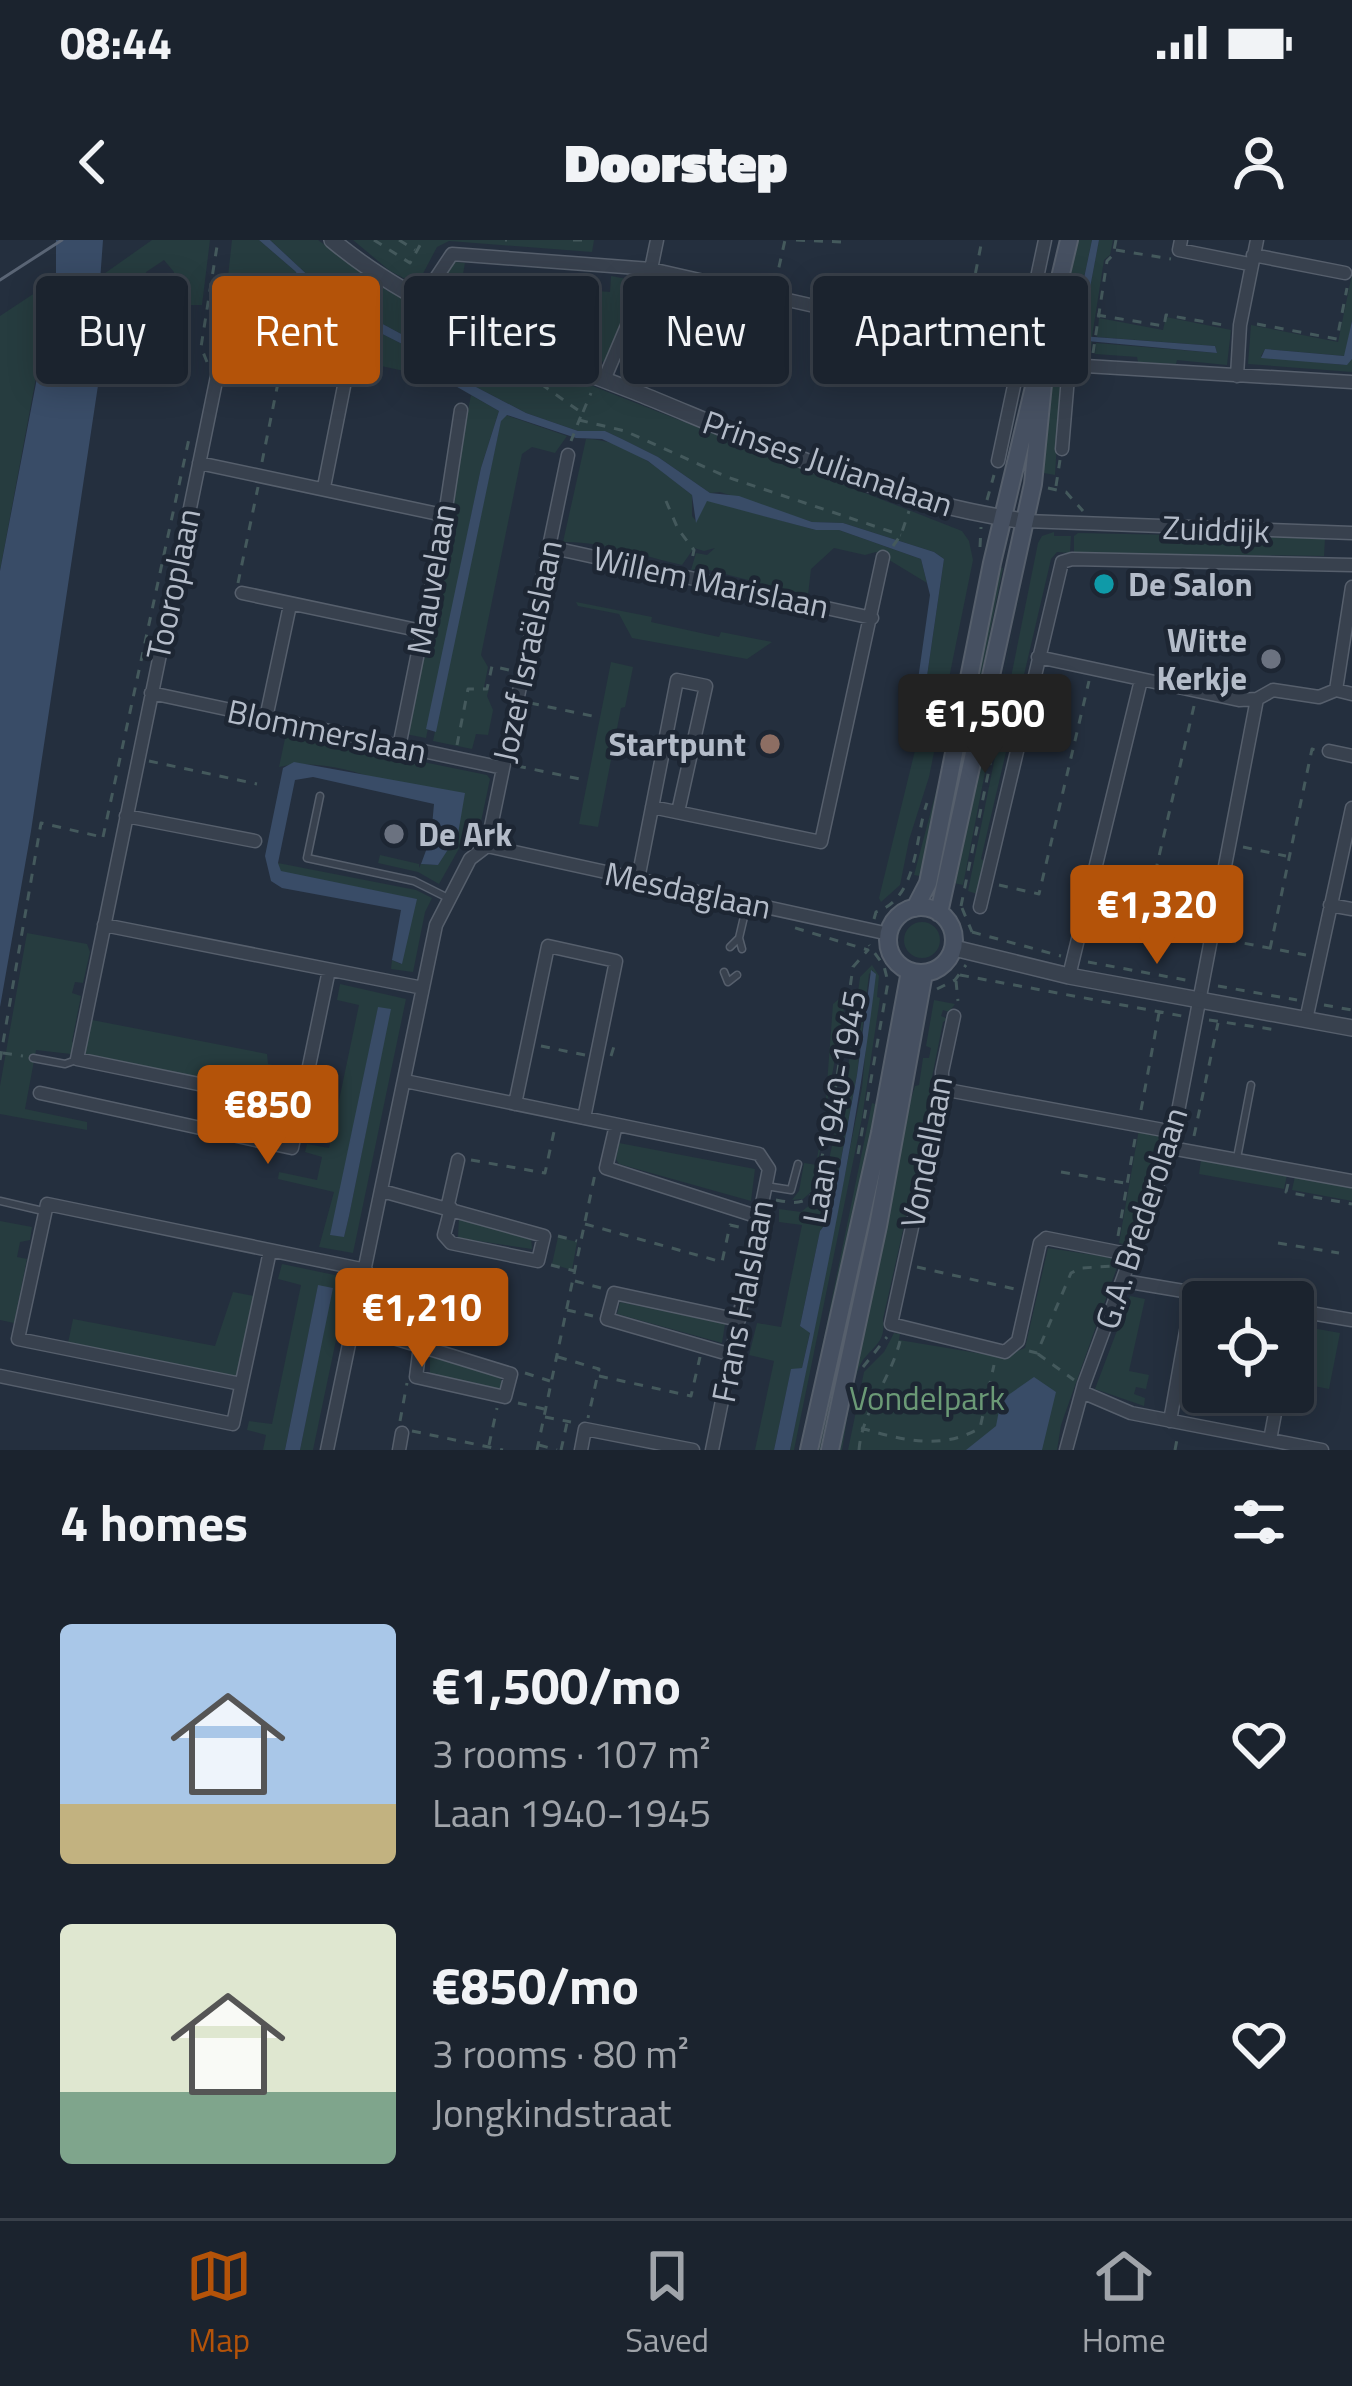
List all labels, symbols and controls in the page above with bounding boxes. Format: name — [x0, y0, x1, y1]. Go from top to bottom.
text: 08:44 — [60, 8, 172, 76]
text: Doorstep — [564, 121, 788, 203]
icon: back — [60, 129, 126, 195]
icon: person — [1226, 129, 1292, 195]
chip: Buy — [36, 276, 188, 384]
chip: Rent — [212, 276, 380, 384]
chip: Filters — [404, 276, 599, 384]
chip: New — [623, 276, 789, 384]
chip: Apartment — [813, 276, 1088, 384]
street label: Prinses Julianalaan — [696, 397, 960, 529]
street label: Mauvelaan — [393, 500, 469, 658]
street label: Zuiddijk — [1162, 502, 1271, 556]
street label: Tooroplaan — [133, 504, 213, 664]
street label: Willem Marislaan — [588, 533, 834, 631]
street label: Jozef Israëlslaan — [479, 535, 575, 767]
place label: De Salon — [1128, 559, 1253, 609]
marker: De Salon — [1091, 571, 1117, 597]
place label: Witte Kerkje — [1157, 615, 1247, 703]
marker: Witte Kerkje — [1258, 646, 1284, 672]
pin: €1,500 — [887, 674, 1083, 776]
text: €1,500 — [925, 683, 1045, 742]
street label: Blommerslaan — [223, 686, 431, 776]
place label: Startpunt — [609, 719, 746, 769]
marker: Startpunt — [757, 731, 783, 757]
place label: De Ark — [418, 809, 512, 859]
marker: De Ark — [381, 821, 407, 847]
street label: Mesdaglaan — [600, 848, 776, 932]
pin: €1,320 — [1059, 865, 1255, 967]
text: €1,320 — [1097, 874, 1217, 933]
street label: Laan 1940-1945 — [789, 986, 879, 1228]
pin: €850 — [197, 1065, 339, 1167]
street label: Vondellaan — [887, 1072, 965, 1232]
text: €850 — [224, 1074, 312, 1133]
street label: G.A. Brederolaan — [1082, 1101, 1200, 1335]
street label: Frans Halslaan — [698, 1196, 786, 1406]
pin: €1,210 — [324, 1268, 520, 1370]
text: €1,210 — [362, 1277, 482, 1336]
map controls — [1182, 1281, 1314, 1413]
button: locate — [1182, 1281, 1314, 1413]
park label: Vondelpark — [849, 1373, 1005, 1423]
text: 4 homes — [60, 1483, 248, 1561]
icon: filters — [1226, 1489, 1292, 1555]
text: €1,500/mo — [432, 1646, 681, 1724]
icon: home — [156, 1672, 300, 1816]
icon: heart — [1226, 1711, 1292, 1777]
text: 3 rooms · 107 m² — [432, 1724, 711, 1783]
text: Laan 1940-1945 — [432, 1783, 711, 1842]
text: €850/mo — [432, 1946, 639, 2024]
icon: home — [156, 1972, 300, 2116]
icon: heart — [1226, 2011, 1292, 2077]
text: 3 rooms · 80 m² — [432, 2024, 689, 2083]
text: Jongkindstraat — [432, 2083, 672, 2142]
tab: Map — [186, 2243, 252, 2365]
tab: Saved — [625, 2243, 709, 2365]
tab: Home — [1082, 2243, 1166, 2365]

